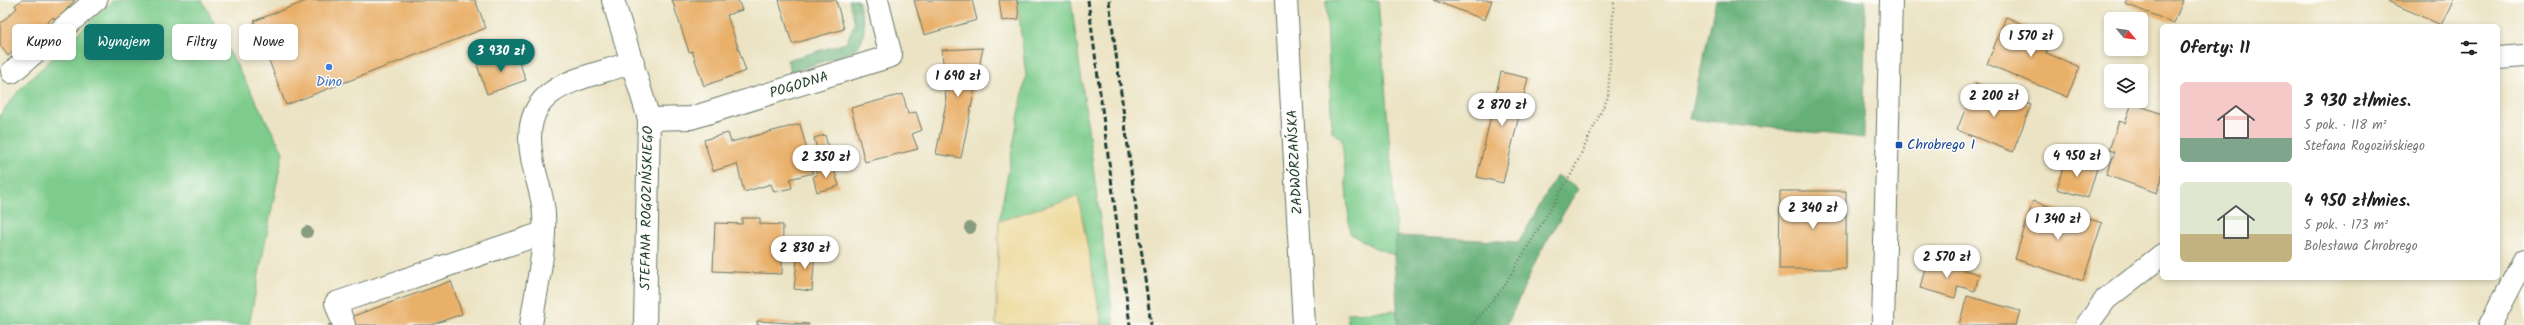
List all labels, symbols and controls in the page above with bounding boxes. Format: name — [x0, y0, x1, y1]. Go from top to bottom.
north arrow — [2104, 12, 2148, 56]
map controls — [2104, 12, 2148, 108]
chip: Kupno — [12, 24, 76, 60]
chip: Wynajem — [84, 24, 164, 60]
chip: Filtry — [172, 24, 231, 60]
chip: Nowe — [239, 24, 298, 60]
pin: 1 570 zł — [1990, 24, 2072, 58]
text: 1 570 zł — [2009, 26, 2053, 47]
text: Oferty: 11 — [2180, 35, 2250, 62]
icon: filters — [2458, 37, 2480, 59]
pin: 3 930 zł — [460, 39, 542, 73]
text: 3 930 zł — [477, 41, 525, 62]
marker: Dino — [324, 62, 334, 72]
pin: 1 690 zł — [917, 64, 999, 98]
button: layers — [2104, 64, 2148, 108]
street label: POGODNA — [767, 66, 831, 104]
text: 1 690 zł — [935, 66, 981, 87]
place label: Dino — [316, 71, 342, 93]
pin: 2 200 zł — [1953, 84, 2035, 118]
text: 2 200 zł — [1969, 86, 2019, 107]
text: 3 930 zł/mies. — [2304, 88, 2411, 115]
pin: 2 870 zł — [1461, 93, 1543, 127]
text: 2 870 zł — [1477, 95, 1527, 116]
icon: home — [2212, 98, 2260, 146]
street label: ZADWÓRZAŃSKA — [1281, 109, 1309, 215]
text: 5 pok. · 118 m² — [2304, 115, 2387, 136]
street label: STEFANA ROGOZIŃSKIEGO — [635, 125, 659, 290]
place label: Chrobrego I — [1907, 134, 1975, 156]
text: Stefana Rogozińskiego — [2304, 136, 2425, 157]
marker: Chrobrego I — [1894, 140, 1904, 150]
pin: 4 950 zł — [2036, 144, 2118, 178]
pin: 2 350 zł — [785, 145, 867, 179]
text: 4 950 zł — [2053, 146, 2101, 167]
text: 2 350 zł — [801, 147, 851, 168]
text: 4 950 zł/mies. — [2304, 188, 2410, 215]
pin: 2 340 zł — [1772, 196, 1854, 230]
text: 2 340 zł — [1788, 198, 1838, 219]
icon: home — [2212, 198, 2260, 246]
pin: 1 340 zł — [2017, 207, 2099, 241]
text: 1 340 zł — [2035, 209, 2081, 230]
text: 5 pok. · 173 m² — [2304, 215, 2388, 236]
pin: 2 830 zł — [764, 236, 846, 270]
text: Bolesława Chrobrego — [2304, 236, 2418, 257]
text: 2 830 zł — [780, 238, 830, 259]
pin: 2 570 zł — [1906, 245, 1988, 279]
text: 2 570 zł — [1923, 247, 1971, 268]

